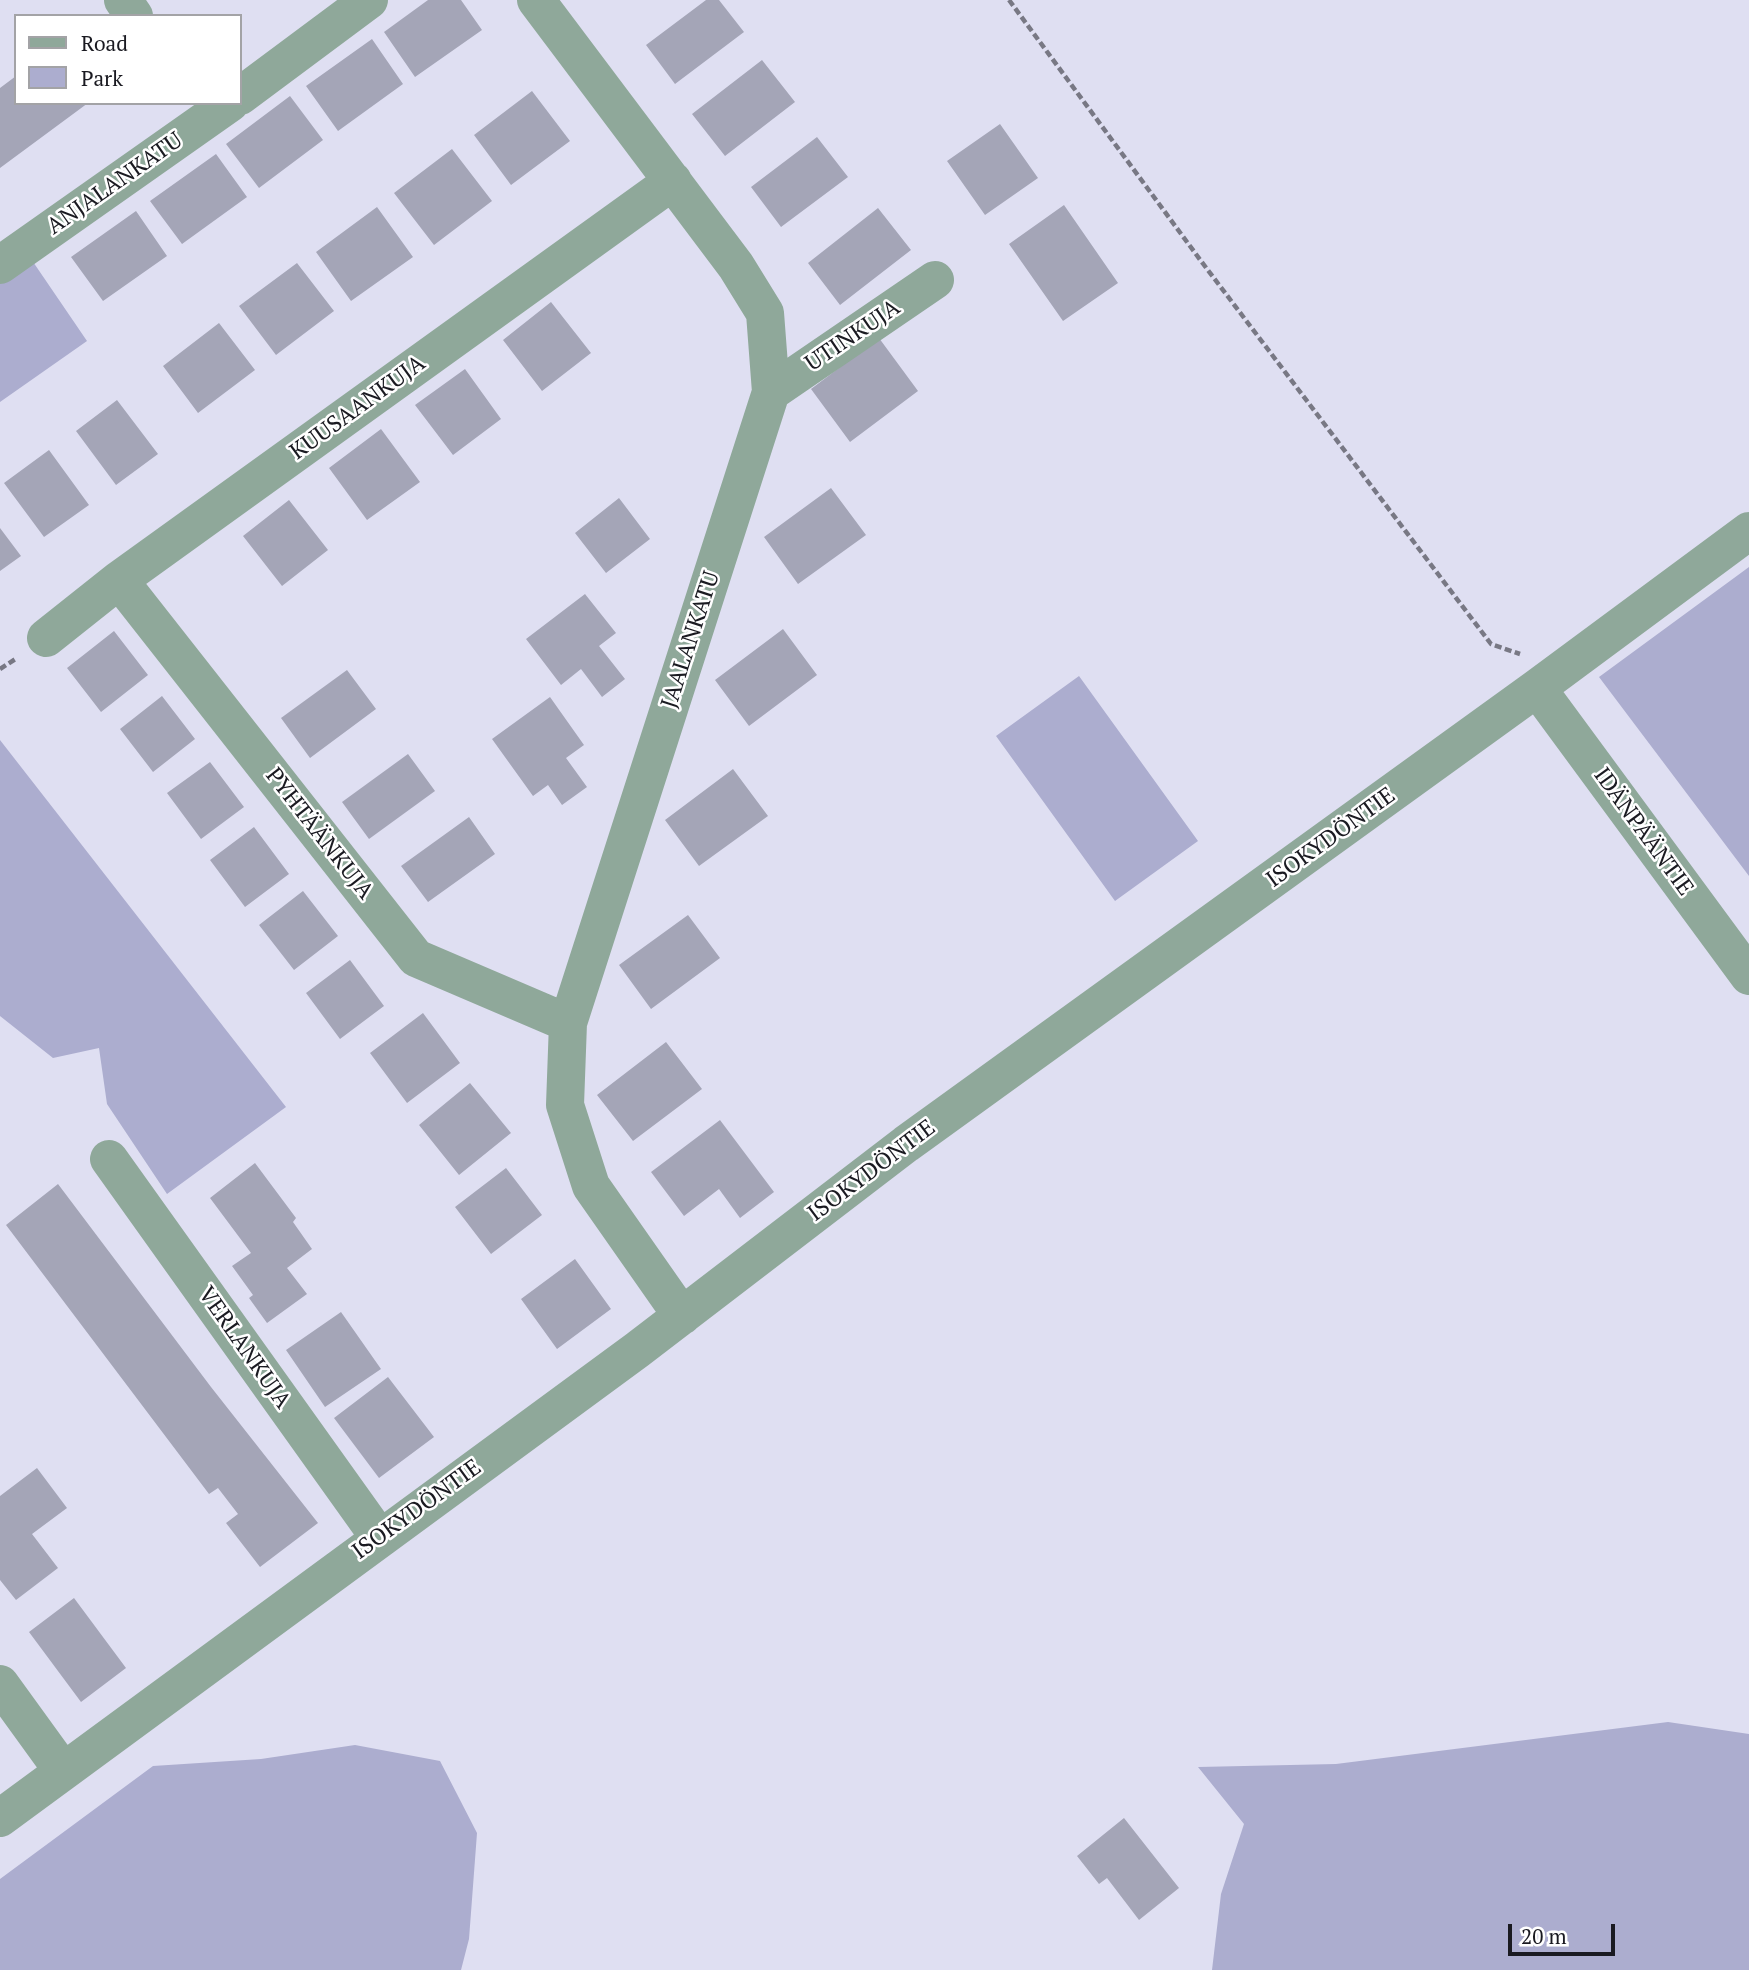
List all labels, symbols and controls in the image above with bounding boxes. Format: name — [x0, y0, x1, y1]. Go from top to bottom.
legend — [14, 14, 242, 105]
text: Road — [81, 29, 128, 57]
text: Park — [81, 64, 123, 92]
street label: ANJALANKATU — [42, 127, 188, 241]
street label: UTINKUJA — [800, 294, 906, 378]
street label: KUUSAANKUJA — [285, 350, 431, 466]
street label: JAALANKATU — [656, 568, 726, 712]
street label: PYHTÄÄNKUJA — [259, 763, 379, 905]
street label: IDÄNPÄÄNTIE — [1587, 763, 1699, 901]
street label: ISOKYDÖNTIE — [1261, 782, 1401, 894]
street label: ISOKYDÖNTIE — [803, 1114, 941, 1228]
street label: VERLANKUJA — [192, 1282, 296, 1414]
street label: ISOKYDÖNTIE — [347, 1454, 487, 1566]
scale bar — [1511, 1910, 1618, 1954]
text: 20 m — [1521, 1922, 1567, 1950]

